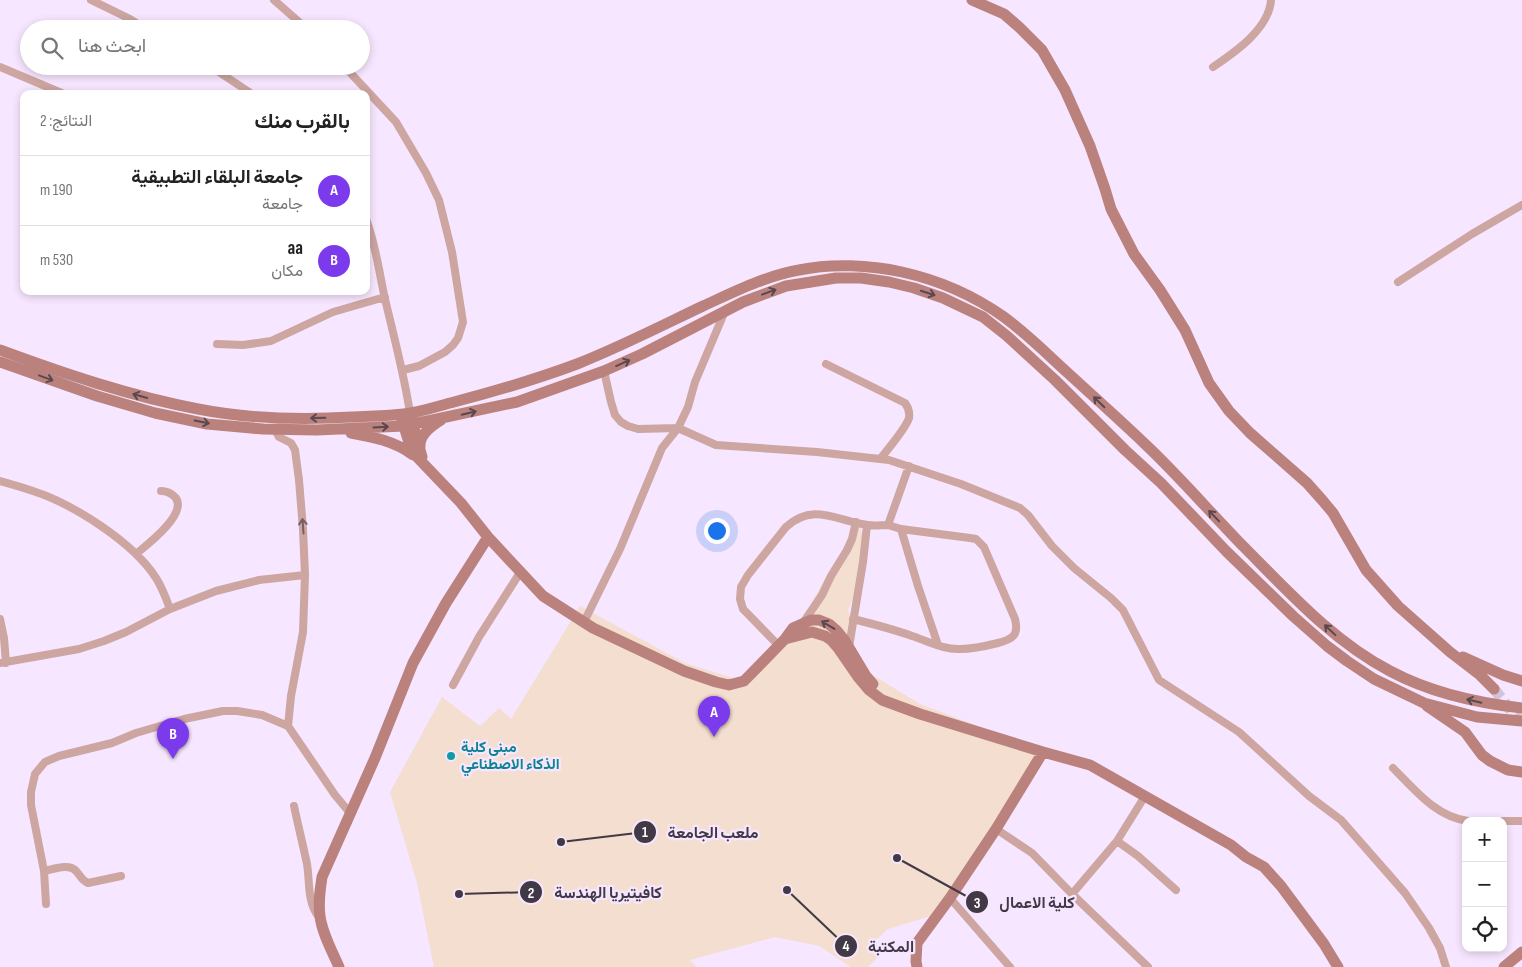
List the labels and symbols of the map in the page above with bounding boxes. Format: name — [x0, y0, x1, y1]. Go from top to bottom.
one-way arrow — [761, 287, 776, 296]
one-way arrow — [920, 289, 935, 298]
one-way arrow — [615, 357, 630, 367]
one-way arrow — [38, 374, 53, 383]
one-way arrow — [132, 391, 148, 401]
one-way arrow — [1092, 396, 1105, 408]
one-way arrow — [460, 408, 476, 417]
one-way arrow — [310, 413, 326, 423]
one-way arrow — [194, 418, 210, 428]
one-way arrow — [373, 422, 389, 432]
one-way arrow — [1208, 510, 1220, 522]
one-way arrow — [298, 518, 307, 534]
your location — [704, 518, 730, 544]
one-way arrow — [821, 620, 835, 631]
one-way arrow — [1323, 624, 1336, 636]
pin: A — [698, 696, 730, 737]
one-way arrow — [1466, 696, 1482, 705]
pin: B — [157, 718, 189, 759]
place label: مبنى كلية الذكاء الاصطناعي — [461, 738, 560, 777]
marker: مبنى كلية الذكاء الاصطناعي — [445, 750, 457, 762]
callout: ملعب الجامعة — [633, 817, 769, 848]
text: 1 — [642, 823, 648, 842]
text: ملعب الجامعة — [667, 824, 759, 843]
callout: كافيتيريا الهندسة — [519, 877, 672, 908]
text: 2 — [528, 884, 534, 903]
text: كافيتيريا الهندسة — [554, 884, 662, 903]
callout: كلية الاعمال — [964, 887, 1085, 918]
text: 3 — [974, 894, 981, 913]
text: كلية الاعمال — [999, 894, 1075, 913]
callout: المكتبة — [833, 930, 924, 961]
text: 4 — [843, 937, 850, 956]
text: المكتبة — [868, 938, 914, 957]

